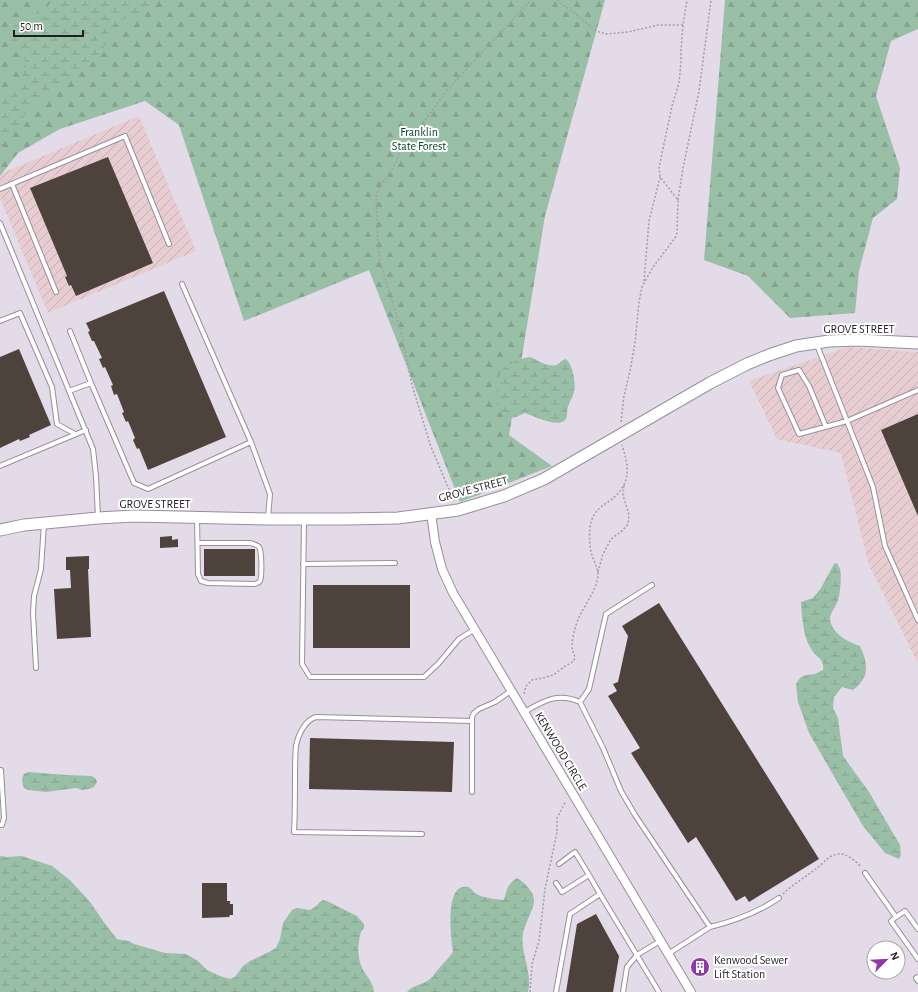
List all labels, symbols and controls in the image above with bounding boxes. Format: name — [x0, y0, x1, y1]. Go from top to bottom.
scale bar — [14, 12, 83, 38]
text: 50 m — [20, 20, 43, 32]
park label: Franklin State Forest — [392, 126, 446, 152]
street label: GROVE STREET — [823, 323, 895, 335]
street label: GROVE STREET — [437, 474, 509, 504]
street label: GROVE STREET — [119, 498, 191, 510]
street label: KENWOOD CIRCLE — [533, 710, 589, 792]
north arrow — [866, 940, 906, 980]
text: N — [888, 950, 901, 962]
place label: Kenwood Sewer Lift Station — [714, 954, 788, 980]
building icon: Kenwood Sewer Lift Station — [689, 956, 711, 978]

